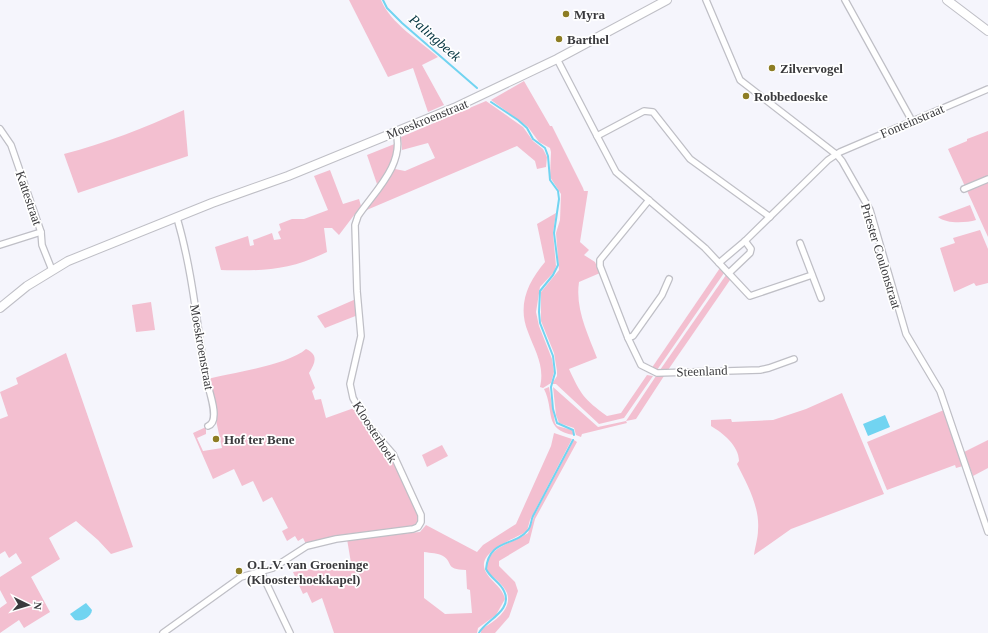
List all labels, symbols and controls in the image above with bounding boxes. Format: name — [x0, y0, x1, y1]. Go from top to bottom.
place label: Myra — [574, 7, 606, 22]
marker: Myra — [561, 9, 571, 19]
water label: Palingbeek — [406, 11, 464, 65]
place label: Barthel — [567, 32, 609, 47]
marker: Barthel — [554, 34, 564, 44]
place label: Zilvervogel — [780, 61, 843, 76]
marker: Zilvervogel — [767, 63, 777, 73]
place label: Robbedoeske — [754, 89, 828, 104]
marker: Robbedoeske — [741, 91, 751, 101]
street label: Moeskroenstraat — [384, 96, 470, 142]
street label: Fonteinstraat — [878, 101, 947, 141]
street label: Kattestraat — [13, 169, 45, 227]
street label: Priester Coulonstraat — [858, 201, 904, 311]
street label: Moeskroenstraat — [187, 303, 217, 391]
street label: Steenland — [676, 363, 728, 379]
street label: Kloosterhoek — [350, 399, 401, 466]
place label: Hof ter Bene — [224, 432, 295, 447]
marker: Hof ter Bene — [211, 434, 221, 444]
place label: O.L.V. van Groeninge (Kloosterhoekkapel) — [247, 557, 368, 587]
marker: O.L.V. van Groeninge (Kloosterhoekkapel) — [234, 566, 244, 576]
north arrow — [8, 585, 48, 625]
text: N — [32, 601, 44, 610]

